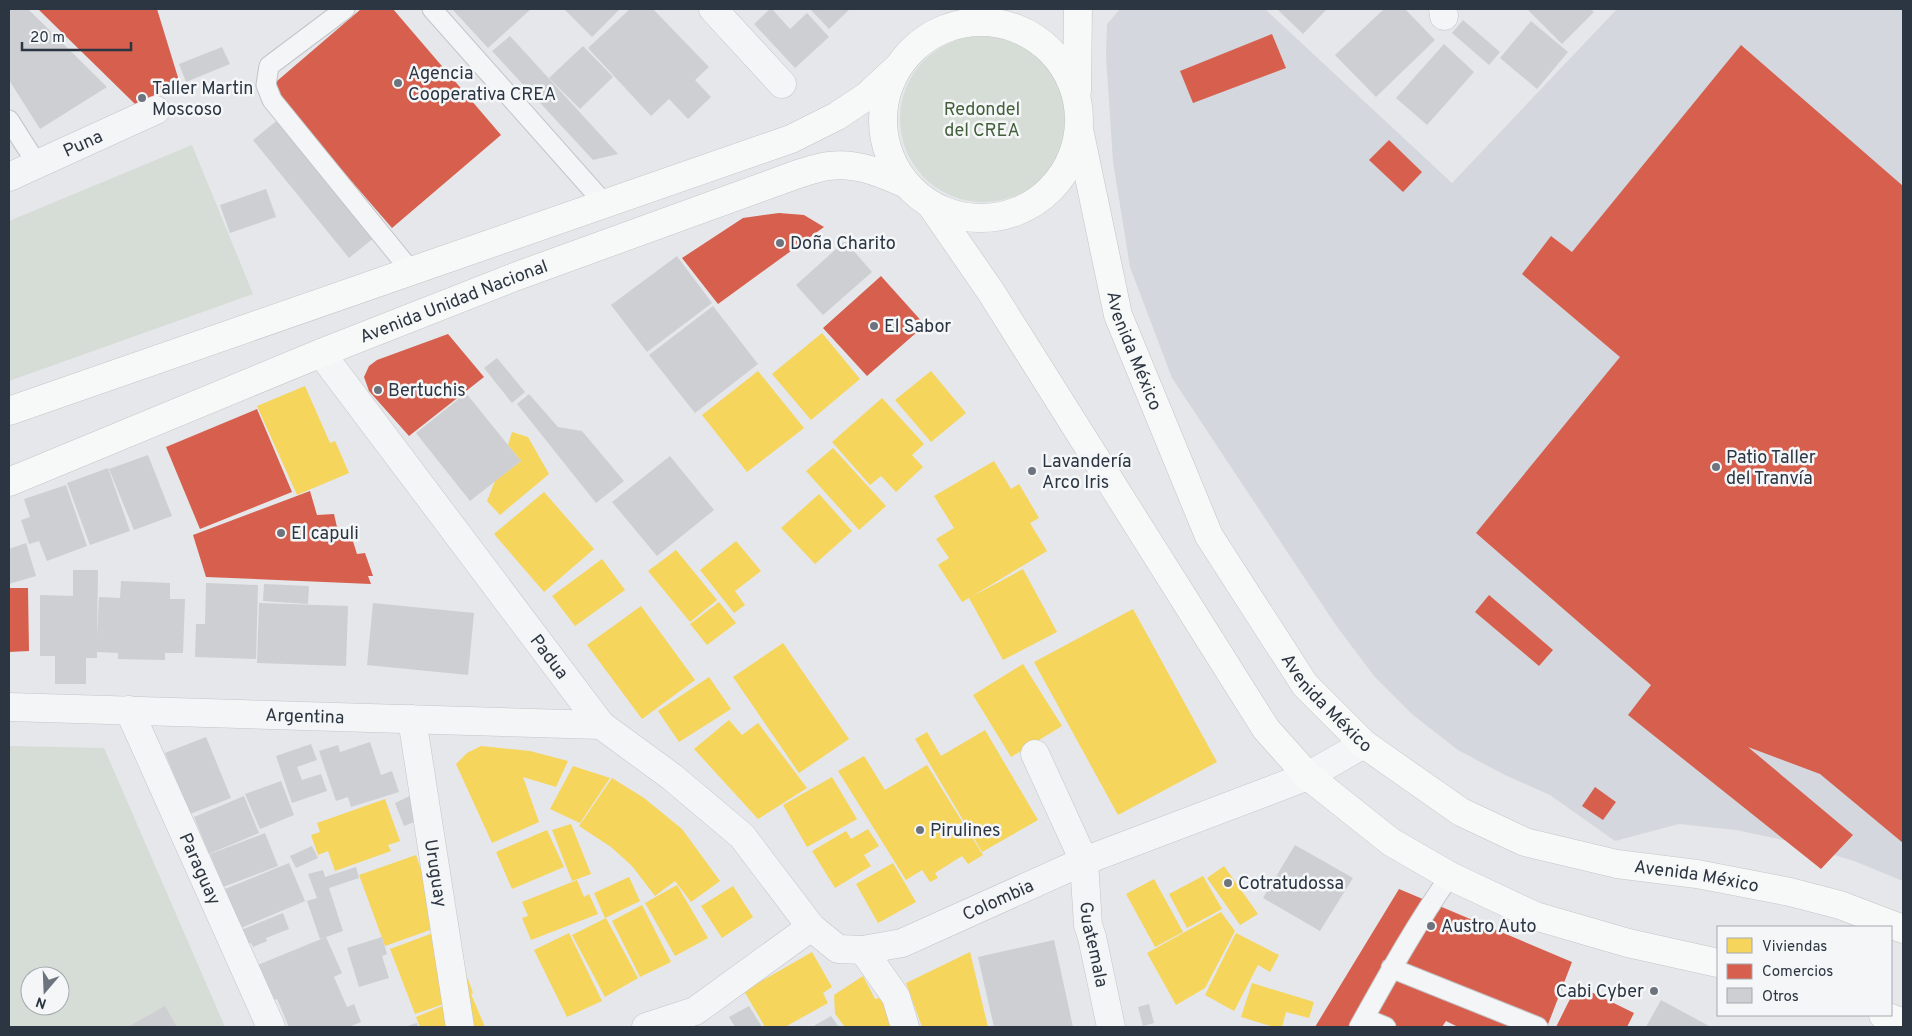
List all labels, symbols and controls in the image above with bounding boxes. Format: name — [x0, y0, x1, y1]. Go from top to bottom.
scale bar — [22, 20, 131, 52]
text: 20 m — [30, 29, 65, 48]
place label: Agencia Cooperativa CREA — [408, 63, 556, 107]
marker: Agencia Cooperativa CREA — [392, 77, 404, 89]
place label: Taller Martin Moscoso — [152, 78, 253, 122]
marker: Taller Martin Moscoso — [136, 92, 148, 104]
park label: Redondel del CREA — [944, 99, 1020, 143]
street label: Puna — [60, 126, 107, 164]
place label: Doña Charito — [790, 233, 896, 256]
marker: Doña Charito — [774, 237, 786, 249]
street label: Avenida Unidad Nacional — [357, 256, 551, 350]
street label: Avenida México — [1100, 289, 1166, 414]
place label: El Sabor — [884, 316, 951, 339]
marker: El Sabor — [868, 320, 880, 332]
place label: Bertuchis — [388, 380, 466, 403]
marker: Bertuchis — [372, 384, 384, 396]
place label: Patio Taller del Tranvía — [1726, 447, 1816, 491]
place label: Lavandería Arco Iris — [1042, 451, 1131, 495]
marker: Patio Taller del Tranvía — [1710, 461, 1722, 473]
marker: Lavandería Arco Iris — [1026, 465, 1038, 477]
place label: El capuli — [291, 523, 359, 546]
marker: El capuli — [275, 527, 287, 539]
street label: Padua — [524, 630, 573, 685]
street label: Avenida México — [1275, 650, 1376, 759]
street label: Argentina — [265, 705, 345, 730]
place label: Pirulines — [930, 820, 1001, 843]
marker: Pirulines — [914, 824, 926, 836]
street label: Paraguay — [173, 830, 225, 909]
street label: Uruguay — [418, 838, 451, 909]
street label: Avenida México — [1633, 856, 1761, 899]
place label: Cotratudossa — [1238, 873, 1344, 896]
street label: Colombia — [959, 875, 1038, 927]
marker: Cotratudossa — [1222, 877, 1234, 889]
street label: Guatemala — [1074, 901, 1112, 990]
place label: Austro Auto — [1441, 916, 1537, 939]
marker: Austro Auto — [1425, 920, 1437, 932]
legend — [1717, 926, 1892, 1016]
text: Viviendas — [1762, 938, 1827, 957]
text: Comercios — [1762, 963, 1833, 982]
north arrow — [20, 966, 70, 1016]
place label: Cabi Cyber — [1556, 981, 1644, 1004]
marker: Cabi Cyber — [1648, 985, 1660, 997]
text: Otros — [1762, 988, 1799, 1007]
text: N — [34, 992, 49, 1012]

